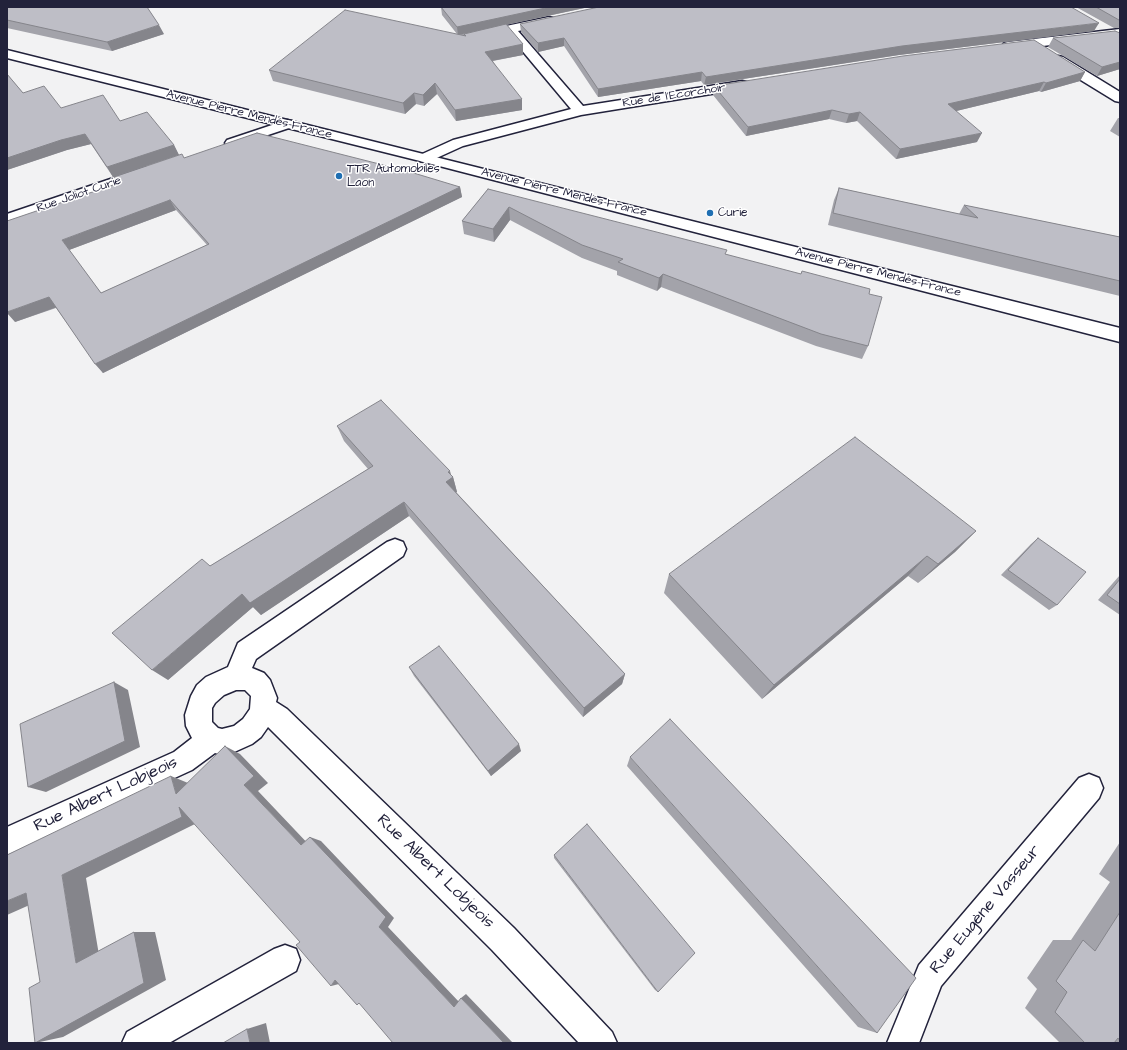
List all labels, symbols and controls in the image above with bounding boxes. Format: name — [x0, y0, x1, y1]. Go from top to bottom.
street label: Rue de l'Ecorchoir — [622, 81, 726, 111]
street label: Avenue Pierre Mendés-France — [165, 87, 333, 143]
place label: TTR Automobiles Laon — [347, 162, 440, 190]
street label: Avenue Pierre Mendés-France — [480, 165, 648, 221]
marker: TTR Automobiles Laon — [334, 171, 344, 181]
street label: Rue Joliot Curie — [35, 174, 123, 216]
place label: Curie — [718, 206, 748, 220]
marker: Curie — [705, 208, 715, 218]
street label: Avenue Pierre Mendés-France — [794, 245, 962, 301]
street label: Rue Albert Lobjeois — [31, 753, 181, 837]
street label: Rue Albert Lobjeois — [372, 811, 498, 933]
street label: Rue Eugène Vasseur — [926, 842, 1046, 978]

